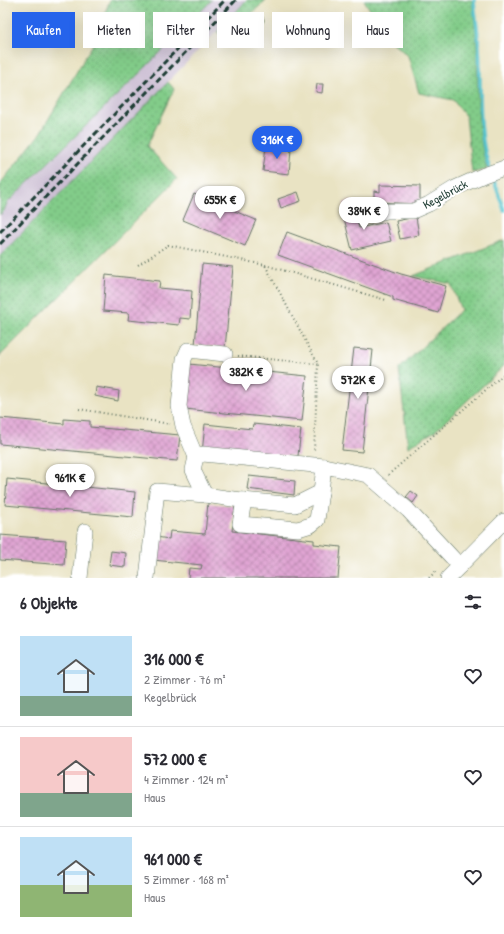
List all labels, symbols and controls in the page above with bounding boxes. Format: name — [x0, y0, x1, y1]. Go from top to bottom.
chip: Kaufen — [12, 12, 75, 48]
chip: Mieten — [83, 12, 145, 48]
chip: Filter — [153, 12, 209, 48]
chip: Neu — [217, 12, 264, 48]
chip: Wohnung — [272, 12, 344, 48]
chip: Haus — [352, 12, 403, 48]
pin: 316K € — [244, 126, 310, 160]
text: 316K € — [261, 130, 293, 148]
street label: Kegelbrück — [420, 175, 470, 213]
pin: 655K € — [187, 186, 253, 220]
text: 655K € — [204, 190, 236, 208]
pin: 384K € — [331, 197, 397, 231]
text: 384K € — [348, 201, 380, 219]
pin: 382K € — [213, 358, 279, 392]
text: 382K € — [229, 362, 263, 380]
pin: 572K € — [325, 366, 391, 400]
text: 572K € — [341, 370, 375, 388]
pin: 961K € — [37, 464, 103, 498]
text: 961K € — [55, 468, 85, 486]
text: 6 Objekte — [20, 591, 78, 614]
icon: filters — [462, 591, 484, 613]
text: 316 000 € — [144, 647, 203, 670]
icon: home — [52, 652, 100, 700]
icon: heart — [462, 665, 484, 687]
text: 2 Zimmer · 76 m² — [144, 670, 225, 688]
text: Kegelbrück — [144, 688, 196, 706]
text: 572 000 € — [144, 747, 206, 770]
icon: home — [52, 753, 100, 801]
icon: heart — [462, 766, 484, 788]
text: 4 Zimmer · 124 m² — [144, 770, 228, 788]
text: Haus — [144, 788, 165, 806]
text: 961 000 € — [144, 847, 202, 870]
icon: home — [52, 853, 100, 901]
icon: heart — [462, 866, 484, 888]
text: 5 Zimmer · 168 m² — [144, 870, 229, 888]
text: Haus — [144, 888, 165, 906]

